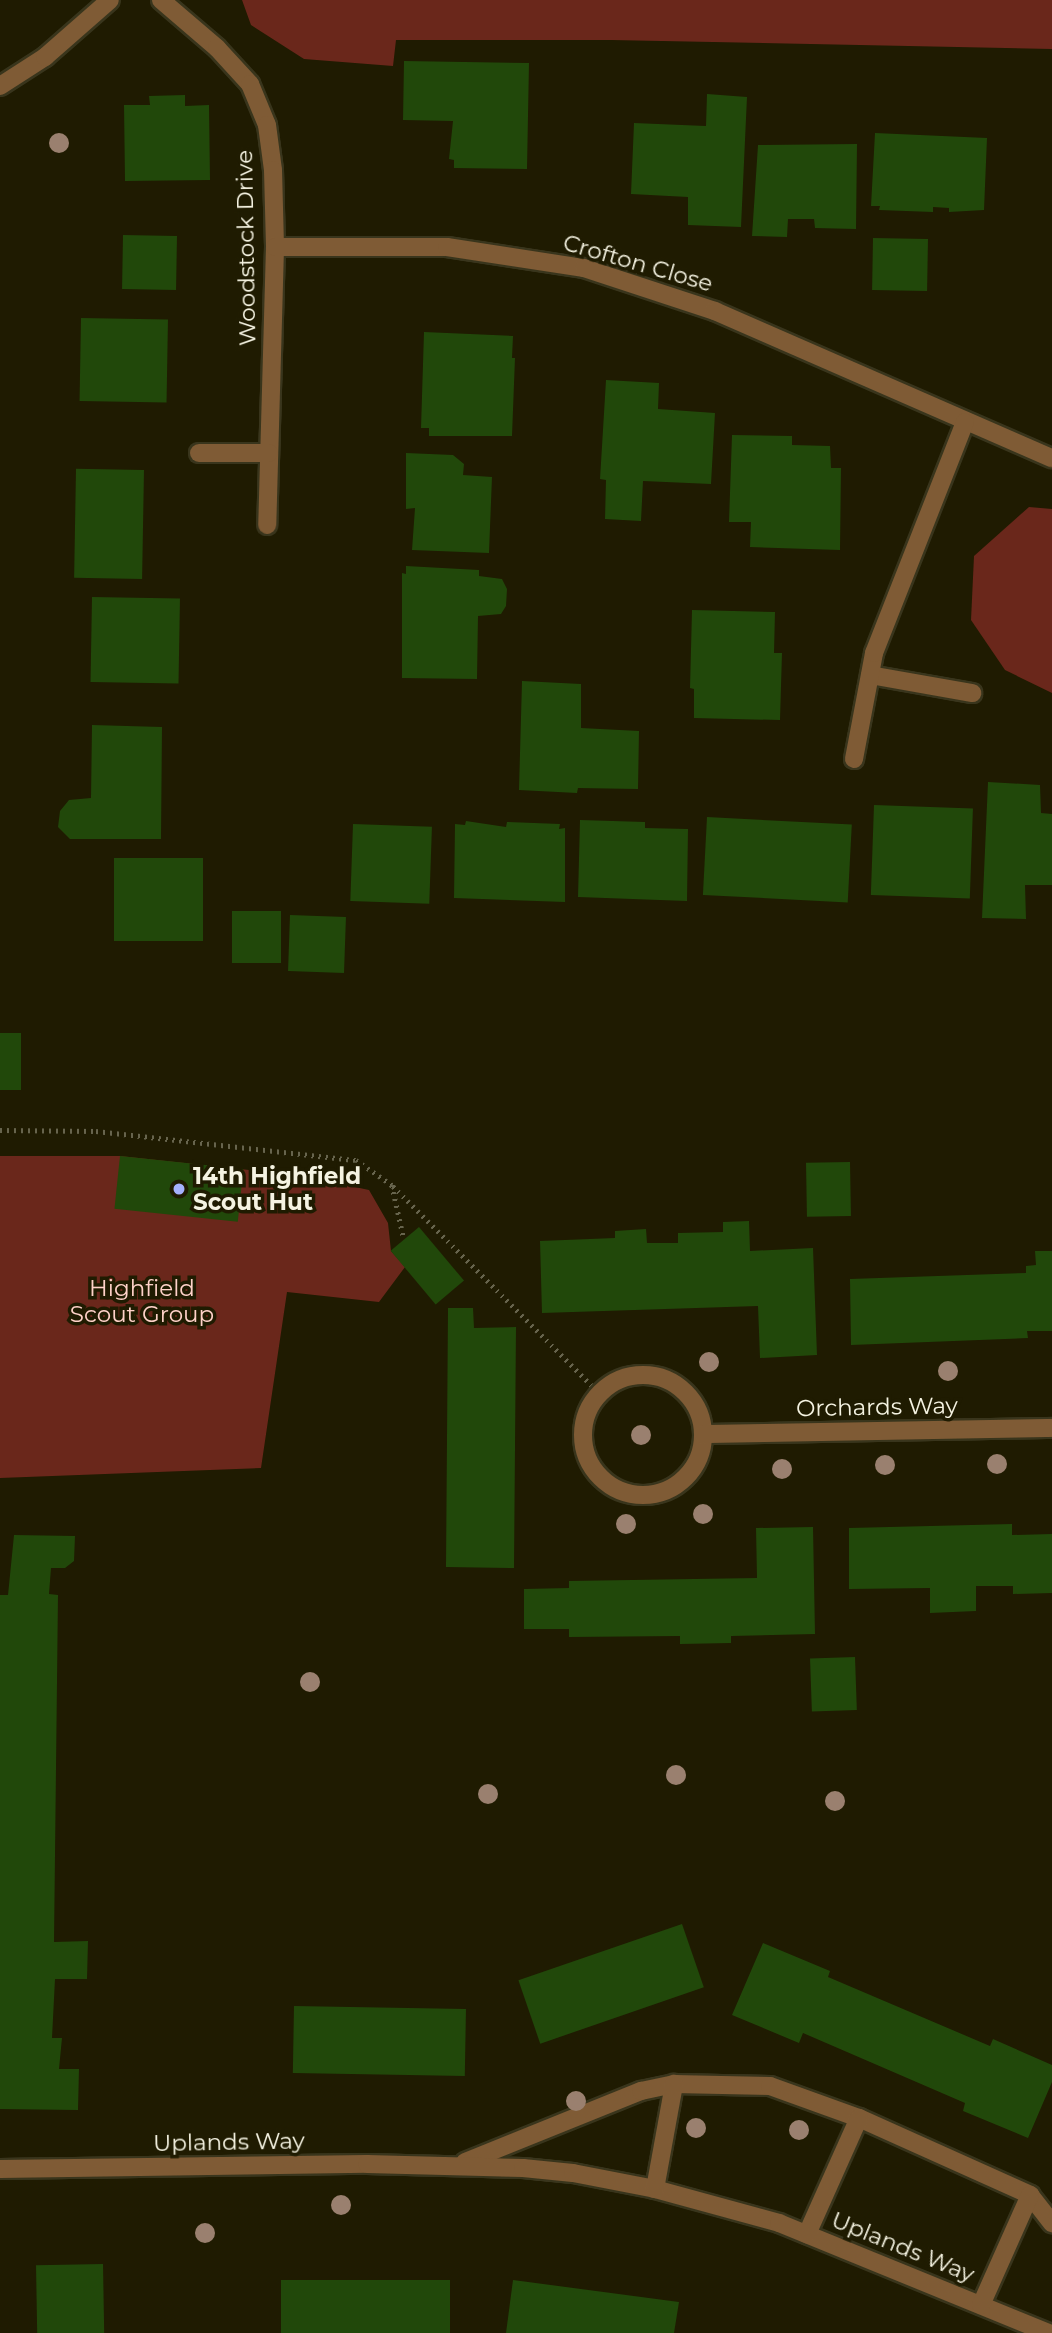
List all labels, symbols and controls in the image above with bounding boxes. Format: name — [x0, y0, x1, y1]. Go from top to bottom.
street label: Woodstock Drive — [230, 150, 262, 346]
street label: Crofton Close — [560, 228, 716, 298]
place label: 14th Highfield Scout Hut — [193, 1162, 361, 1216]
marker: 14th Highfield Scout Hut — [171, 1181, 187, 1197]
park label: Highfield Scout Group — [70, 1274, 214, 1328]
street label: Orchards Way — [796, 1392, 958, 1422]
street label: Uplands Way — [153, 2127, 305, 2157]
street label: Uplands Way — [827, 2206, 979, 2288]

